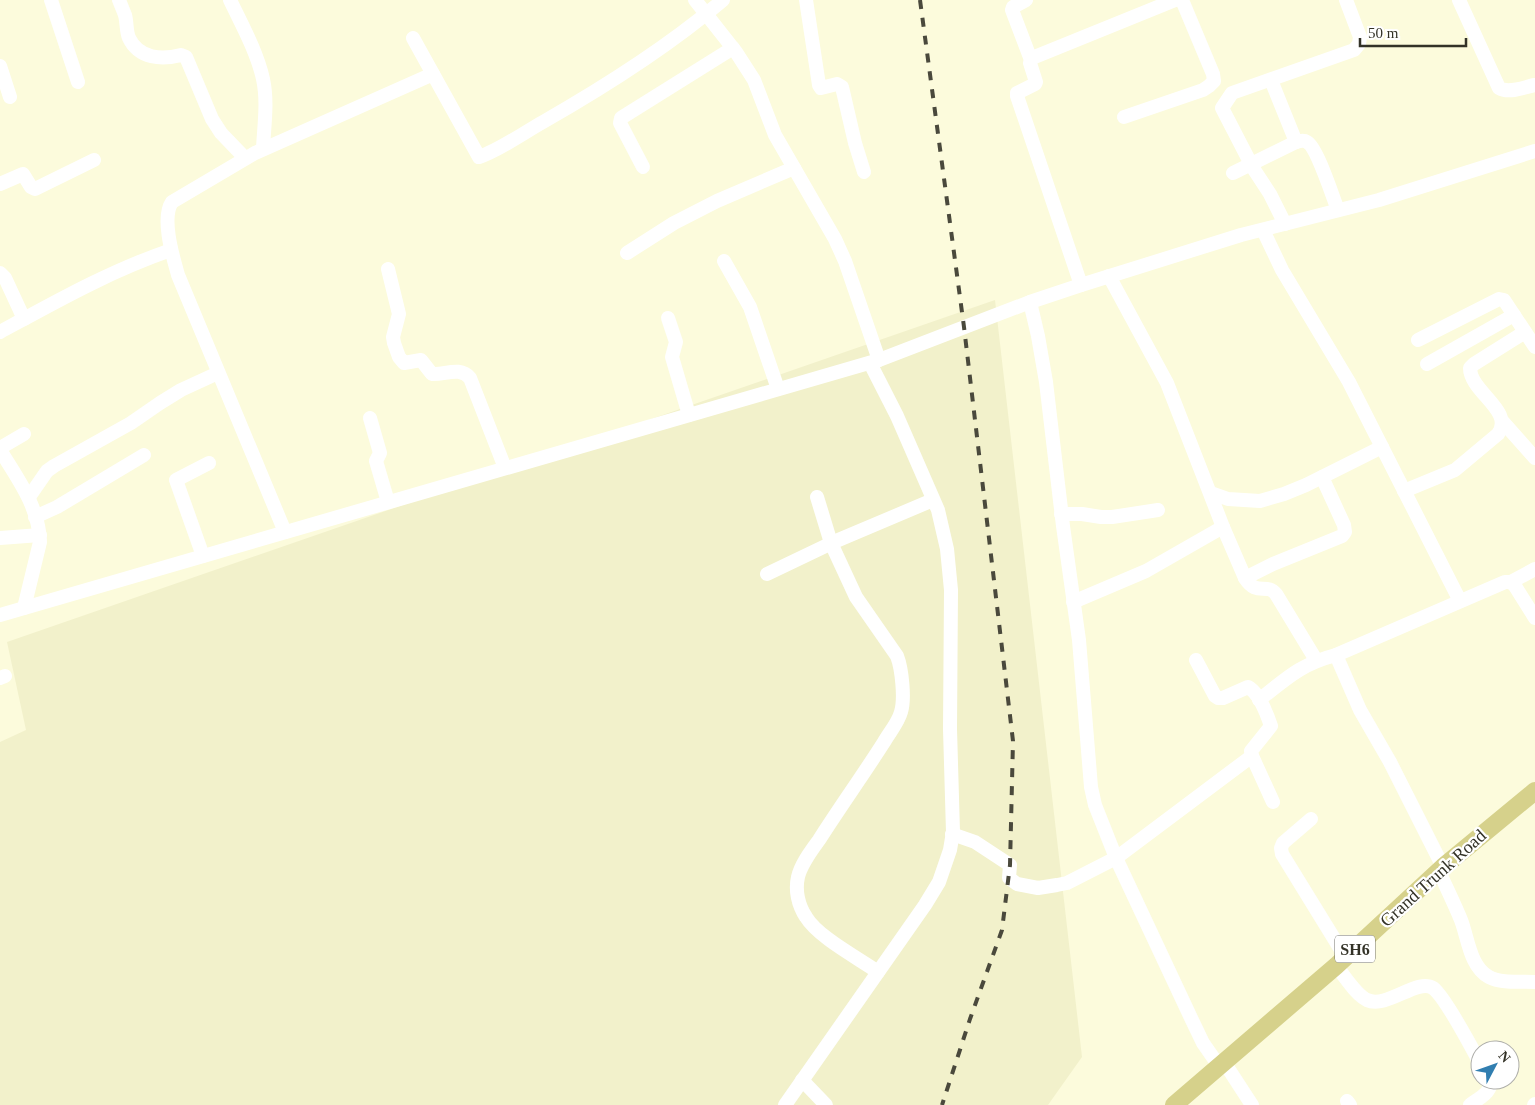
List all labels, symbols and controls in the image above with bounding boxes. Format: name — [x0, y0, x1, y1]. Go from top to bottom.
scale bar — [1360, 15, 1466, 47]
text: 50 m — [1368, 25, 1399, 41]
street label: Grand Trunk Road — [1376, 825, 1490, 931]
road number: SH6 — [1335, 936, 1375, 962]
north arrow — [1470, 1040, 1520, 1090]
text: N — [1495, 1048, 1513, 1066]

